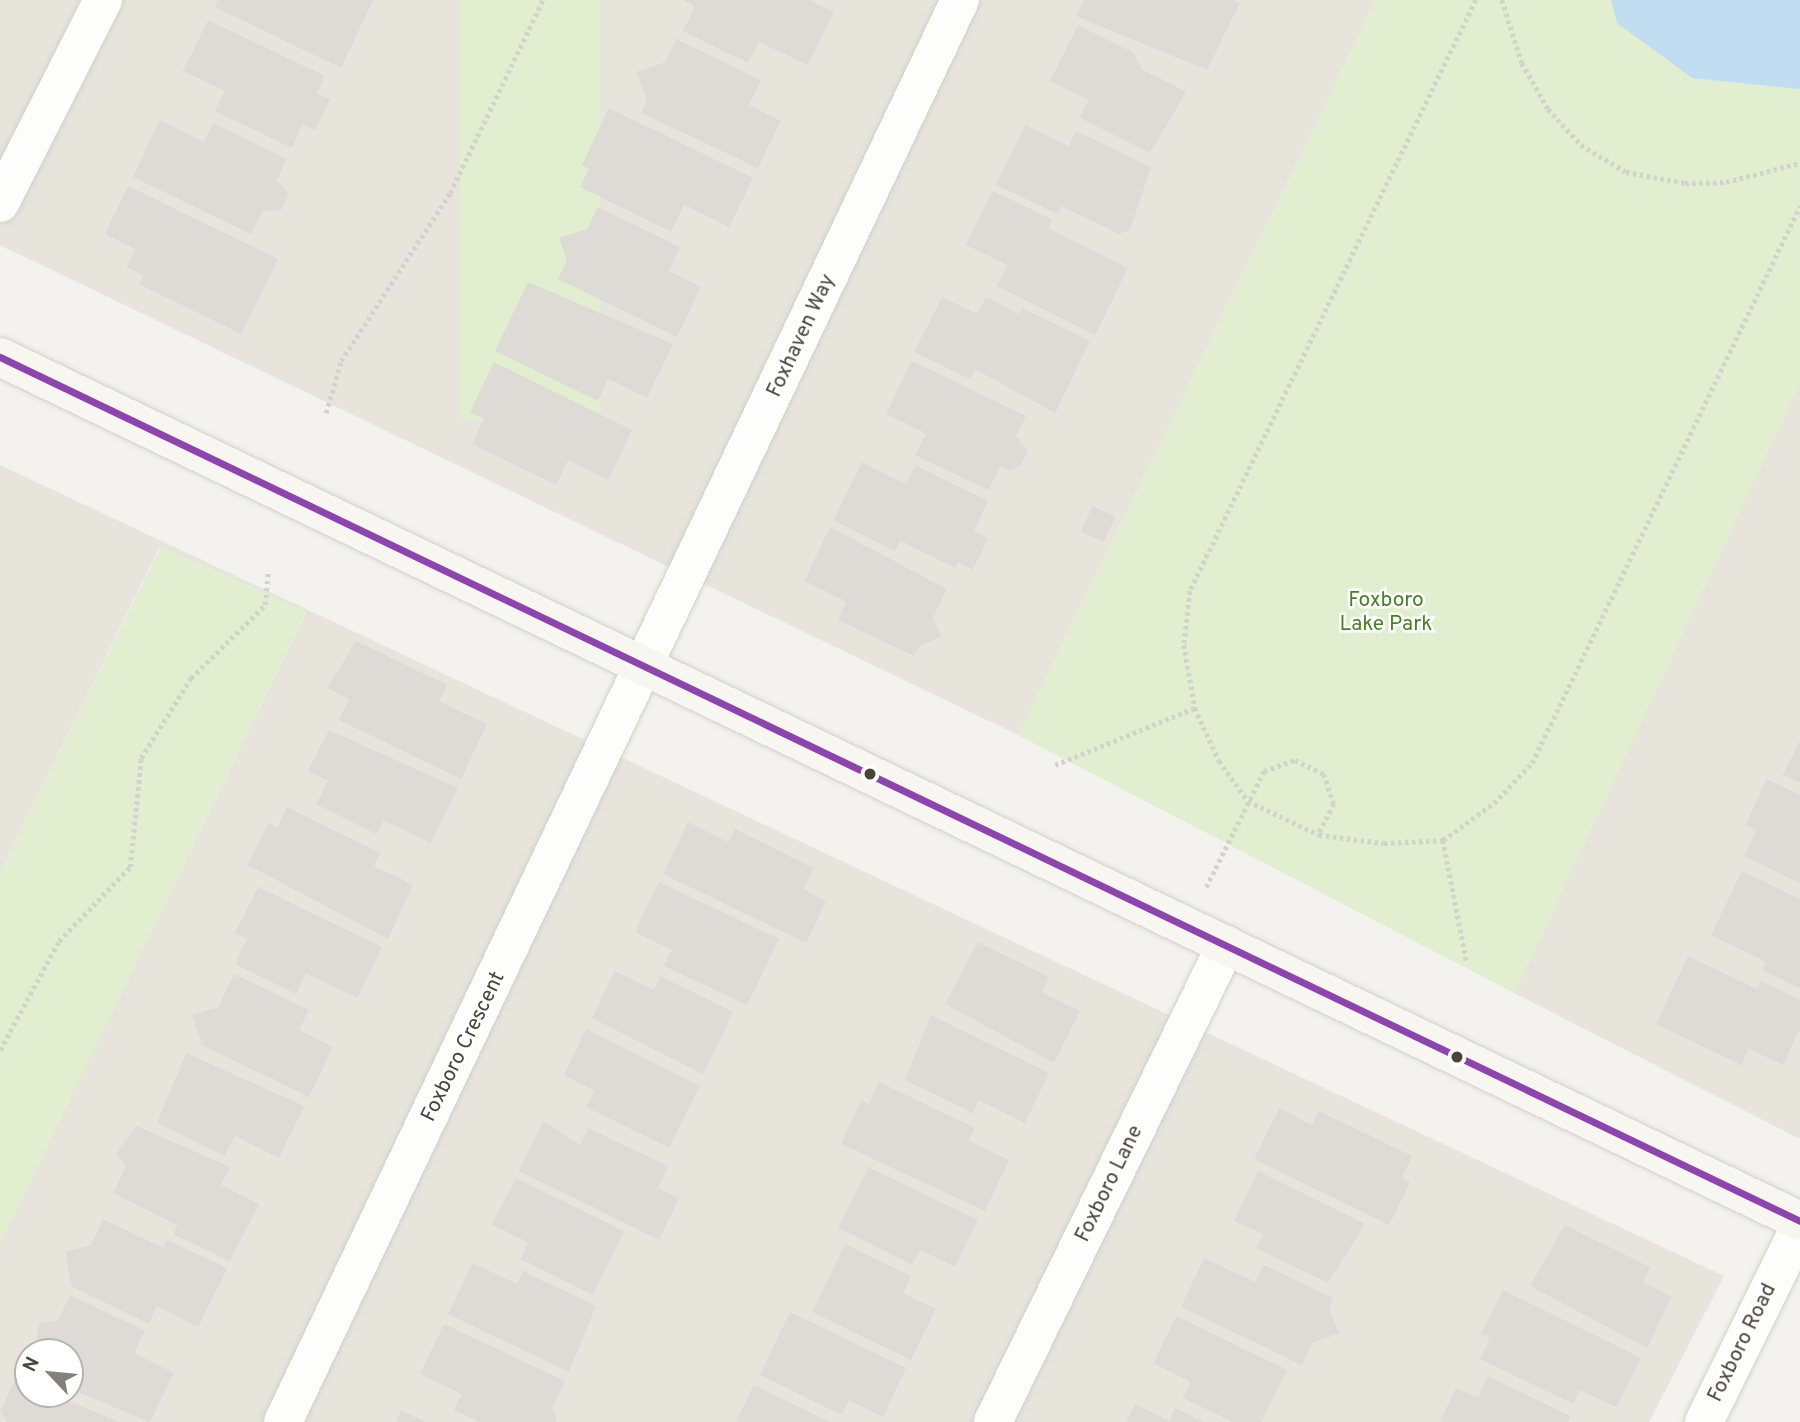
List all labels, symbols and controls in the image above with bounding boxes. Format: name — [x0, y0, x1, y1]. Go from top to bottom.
street label: Foxhaven Way — [762, 270, 842, 402]
park label: Foxboro Lake Park — [1340, 588, 1432, 638]
unlabelled marker — [863, 767, 877, 781]
street label: Foxboro Crescent — [417, 968, 511, 1126]
unlabelled marker — [1450, 1050, 1464, 1064]
street label: Foxboro Lane — [1071, 1121, 1149, 1247]
street label: Foxboro Road — [1703, 1280, 1783, 1406]
north arrow — [14, 1338, 84, 1408]
text: N — [18, 1353, 46, 1376]

